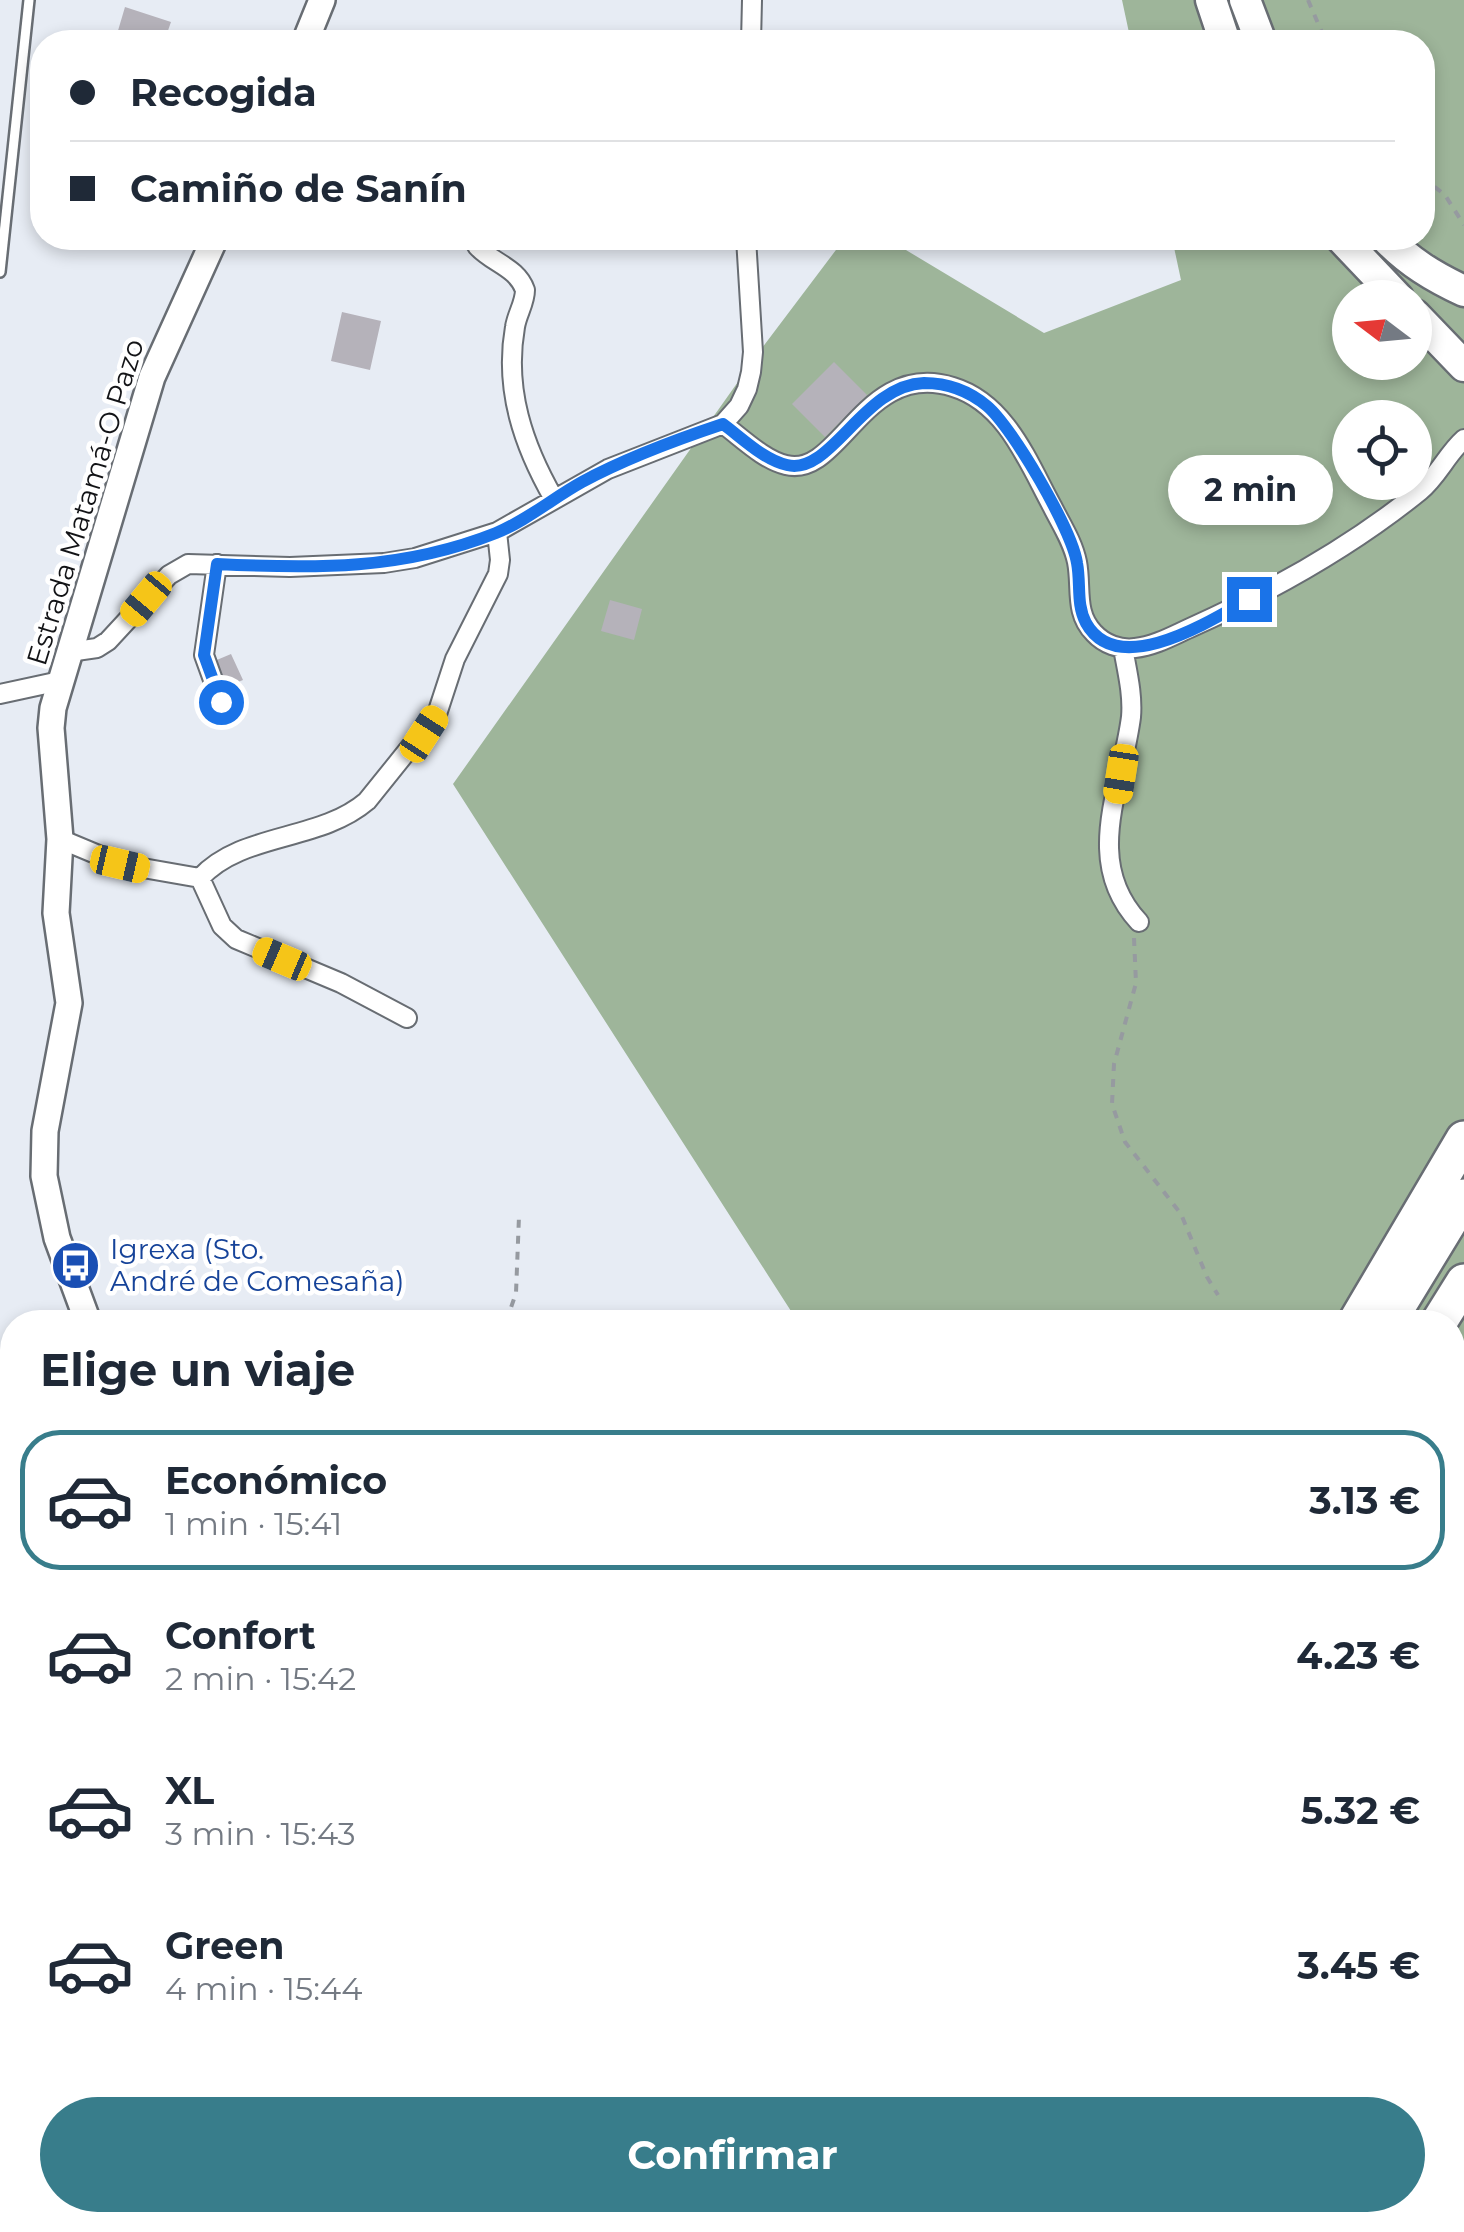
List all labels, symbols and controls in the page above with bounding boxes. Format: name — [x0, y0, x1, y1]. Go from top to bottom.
text: Recogida — [130, 69, 317, 116]
text: Camiño de Sanín — [130, 165, 467, 212]
north arrow — [1332, 280, 1432, 380]
map controls — [1332, 280, 1432, 500]
street label: Estrada Matamá-O Pazo — [19, 335, 151, 669]
button: locate — [1332, 400, 1432, 500]
callout: 2 min — [1166, 454, 1332, 524]
text: 2 min — [1204, 470, 1297, 509]
car — [115, 566, 177, 632]
route end — [1227, 577, 1272, 622]
route start — [199, 680, 244, 725]
car — [395, 701, 453, 767]
car — [1101, 742, 1141, 806]
car — [87, 843, 153, 885]
car — [249, 933, 315, 985]
place label: Igrexa (Sto. André de Comesaña) — [110, 1232, 405, 1298]
bus stop icon: Igrexa (Sto. André de Comesaña) — [49, 1239, 101, 1291]
text: Elige un viaje — [40, 1342, 355, 1397]
icon: car — [45, 1455, 135, 1545]
text: Económico — [165, 1457, 387, 1504]
text: 3.13 € — [1309, 1477, 1420, 1524]
text: 1 min · 15:41 — [165, 1504, 342, 1543]
icon: car — [45, 1610, 135, 1700]
text: Confort — [165, 1612, 316, 1659]
text: 4.23 € — [1296, 1632, 1420, 1679]
text: 2 min · 15:42 — [165, 1659, 356, 1698]
icon: car — [45, 1765, 135, 1855]
text: XL — [165, 1767, 214, 1814]
text: 5.32 € — [1301, 1787, 1420, 1834]
text: 3 min · 15:43 — [165, 1814, 356, 1853]
icon: car — [45, 1920, 135, 2010]
text: Green — [165, 1922, 285, 1969]
text: 3.45 € — [1297, 1942, 1420, 1989]
text: 4 min · 15:44 — [165, 1969, 362, 2008]
button: Confirmar — [40, 2097, 1425, 2212]

